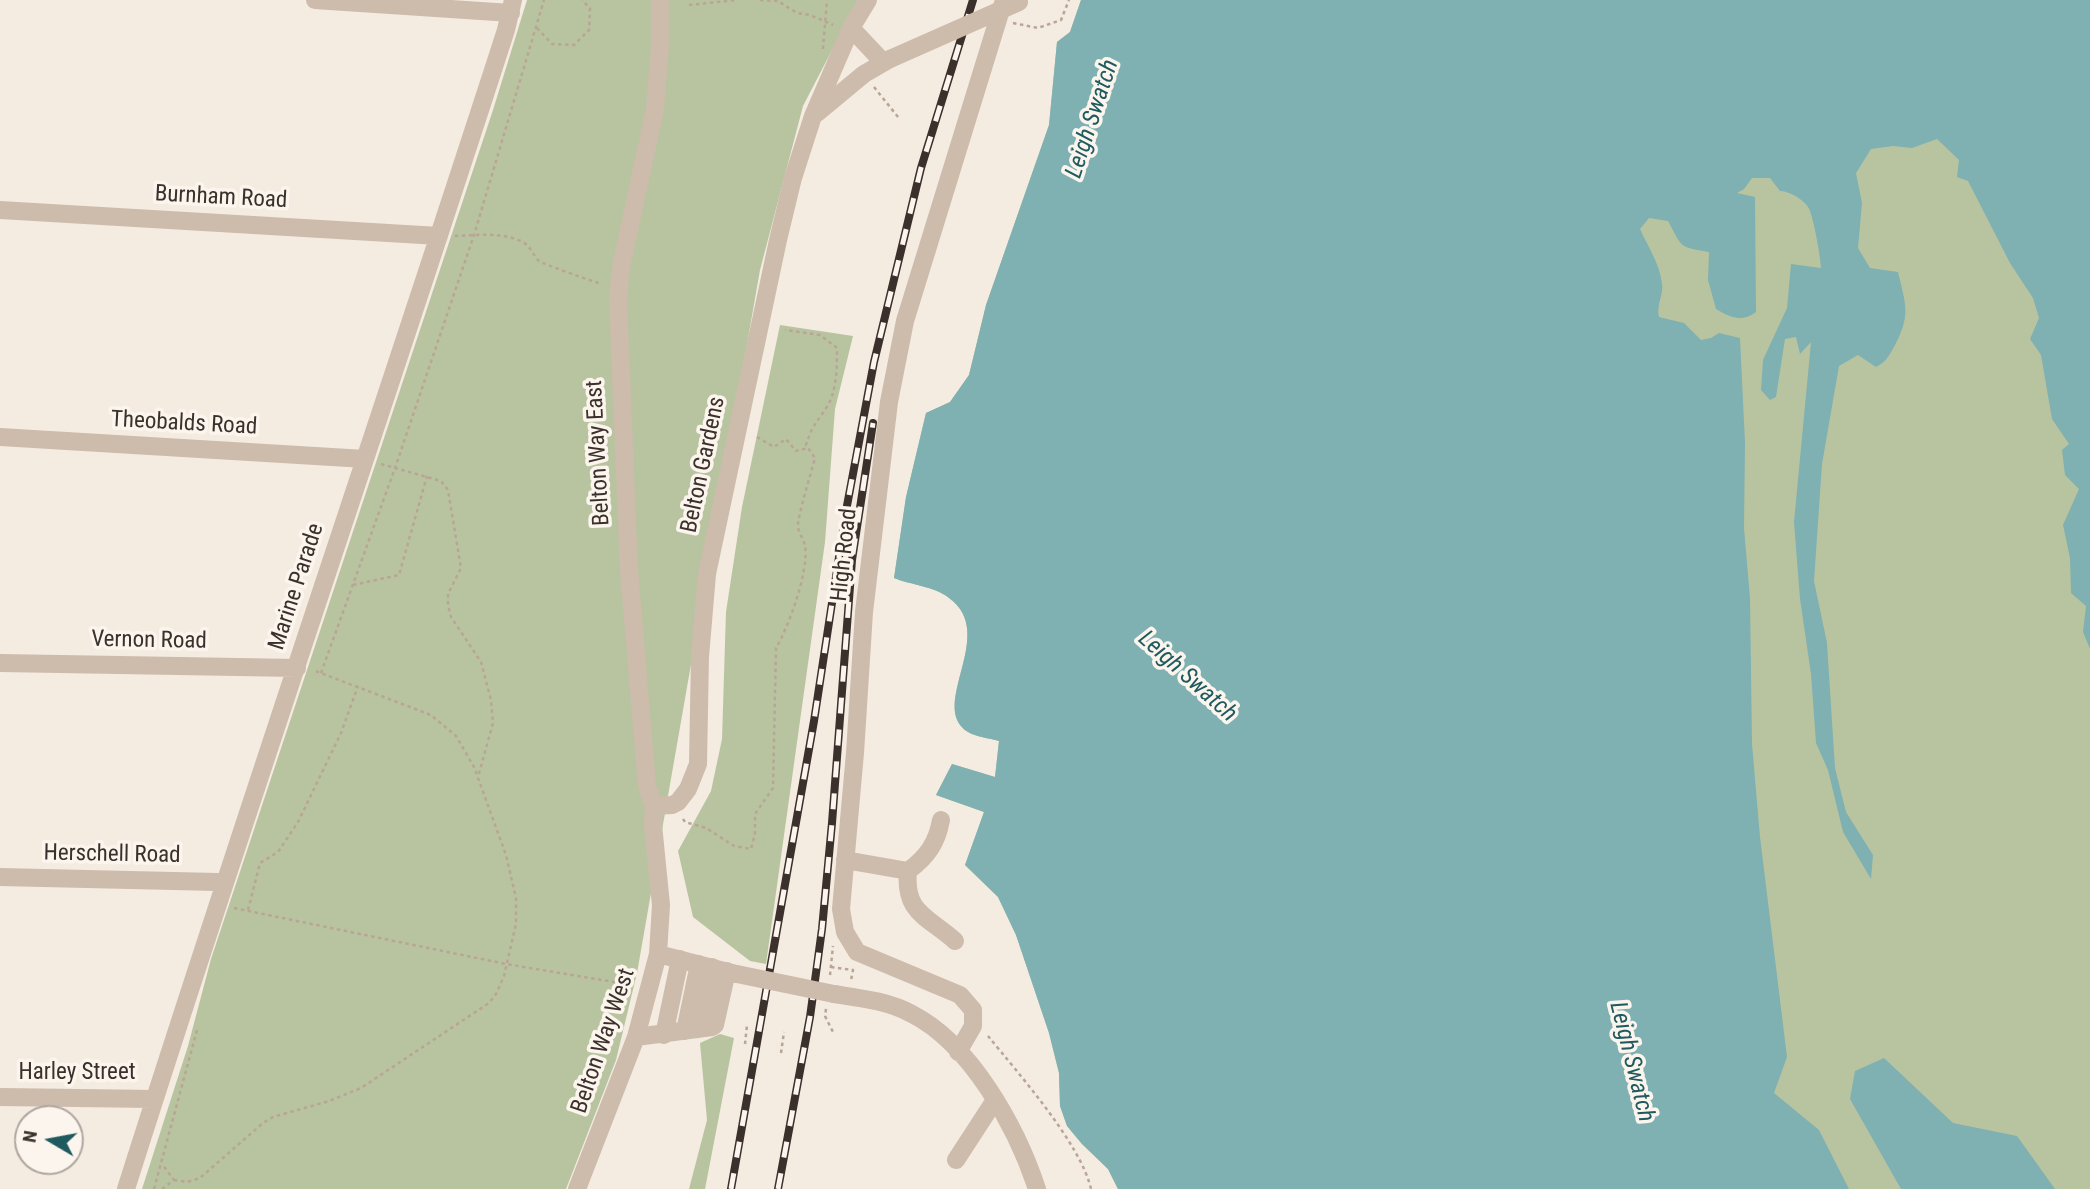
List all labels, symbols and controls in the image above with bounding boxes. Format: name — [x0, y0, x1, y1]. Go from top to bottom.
water label: Leigh Swatch — [1060, 56, 1126, 182]
street label: Burnham Road — [154, 181, 288, 215]
street label: Belton Way East — [581, 379, 617, 527]
street label: Belton Gardens — [676, 394, 732, 536]
street label: Theobalds Road — [110, 406, 258, 442]
street label: High Road — [826, 507, 864, 603]
street label: Marine Parade — [264, 520, 330, 654]
water label: Leigh Swatch — [1132, 625, 1242, 729]
street label: Vernon Road — [91, 626, 207, 656]
street label: Herschell Road — [43, 840, 181, 870]
street label: Belton Way West — [566, 965, 642, 1117]
water label: Leigh Swatch — [1602, 999, 1660, 1125]
street label: Harley Street — [19, 1059, 135, 1087]
north arrow — [14, 1105, 84, 1175]
text: N — [17, 1129, 42, 1144]

